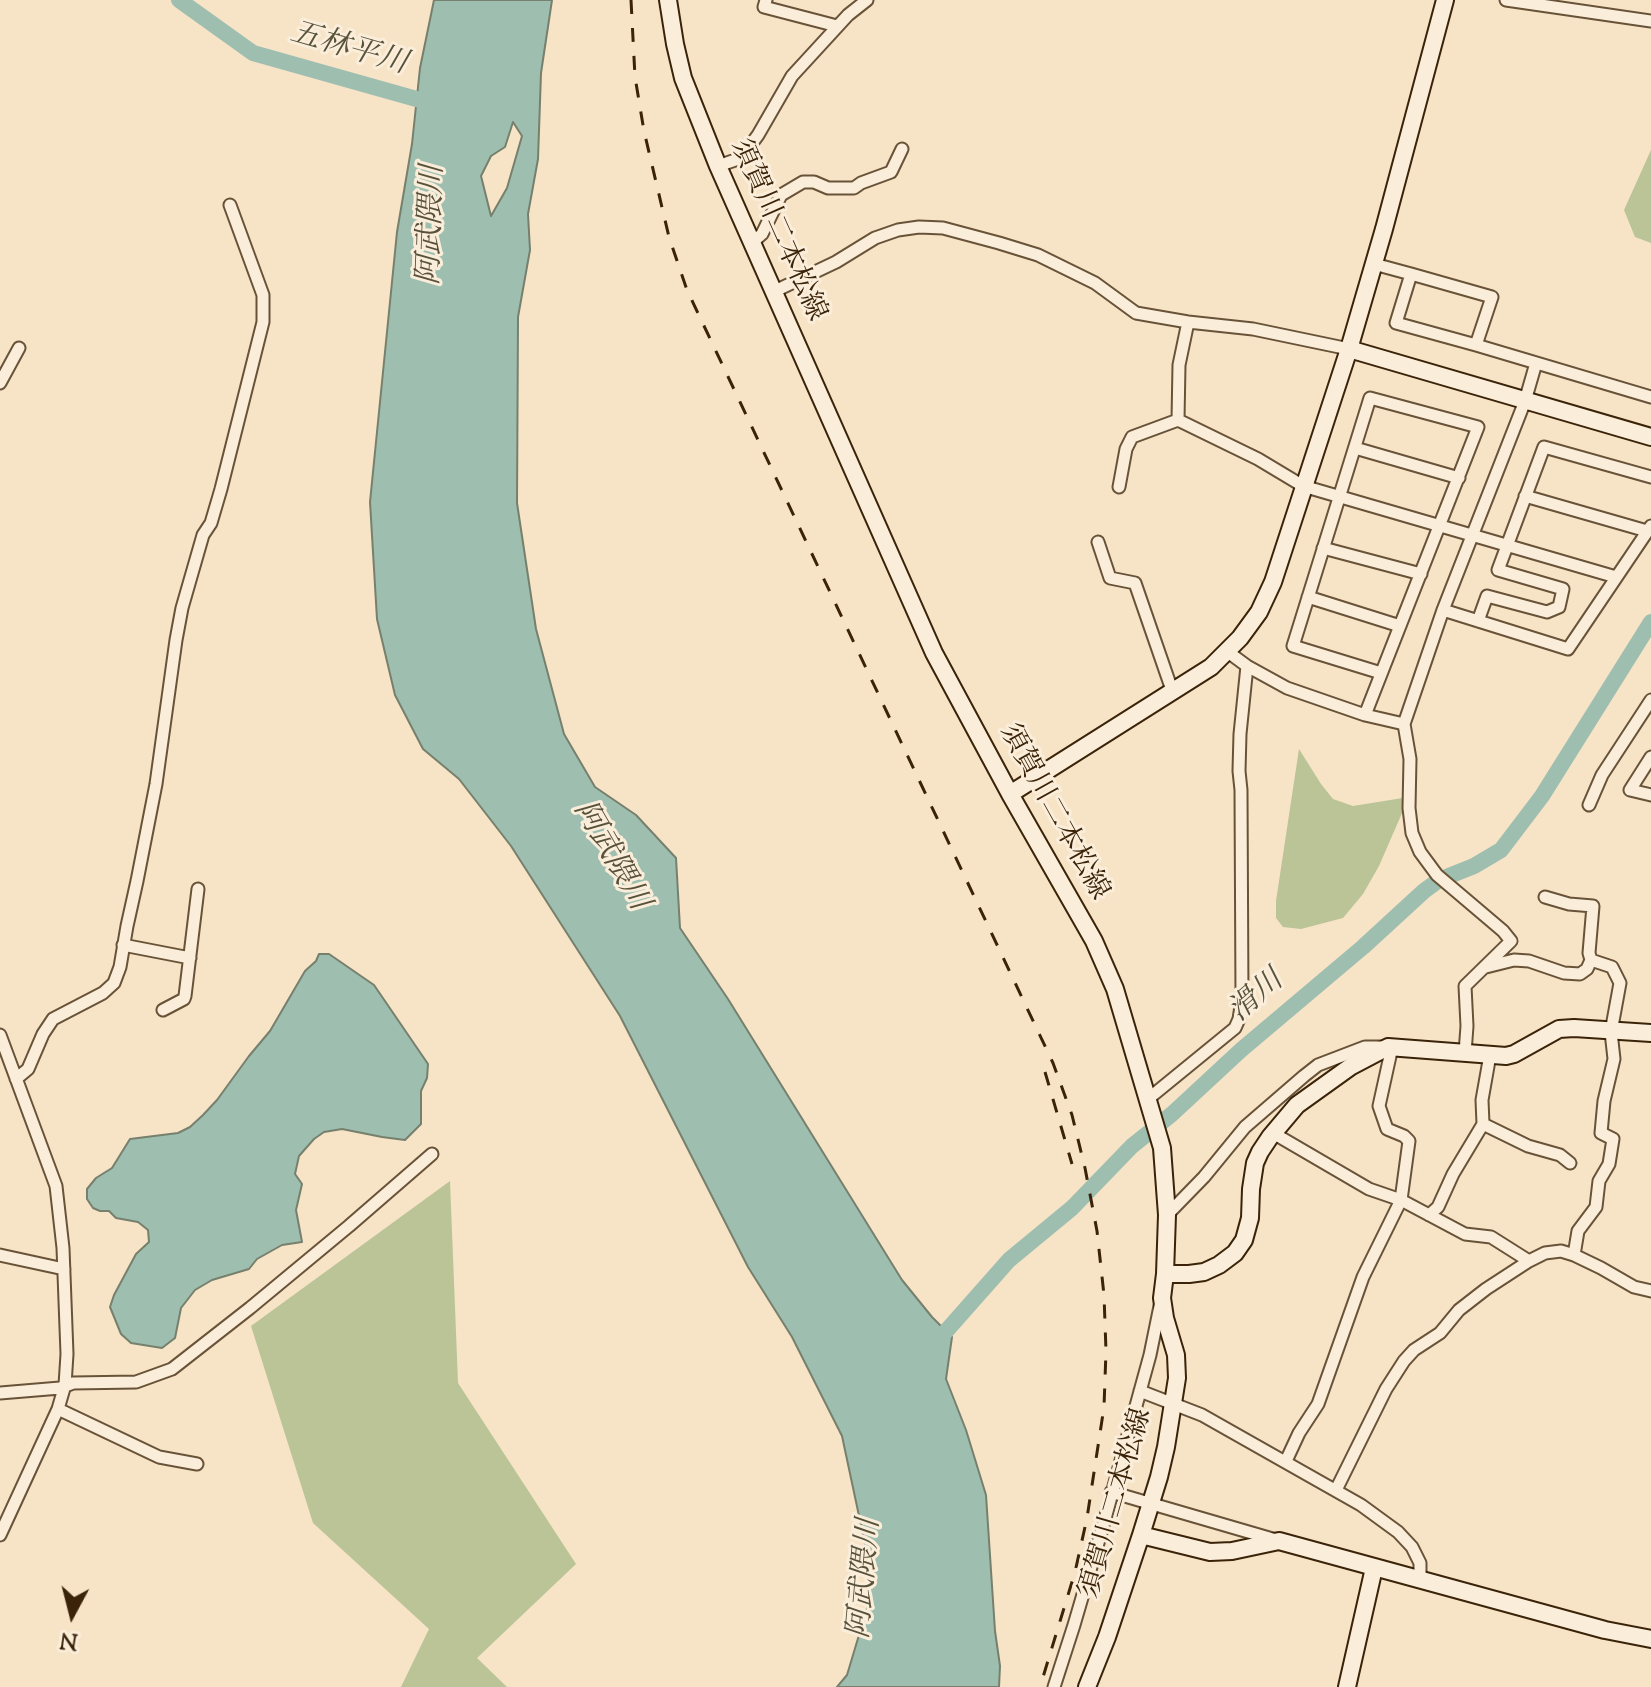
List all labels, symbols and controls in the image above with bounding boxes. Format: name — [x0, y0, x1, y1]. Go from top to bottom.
water label: 五林平川 — [285, 17, 411, 85]
street label: 須賀川二本松線 — [721, 135, 831, 327]
water label: 阿武隈川 — [414, 164, 454, 286]
street label: 須賀川二本松線 — [990, 719, 1114, 907]
water label: 阿武隈川 — [563, 796, 655, 918]
water label: 滑川 — [1224, 965, 1292, 1031]
street label: 須賀川二本松線 — [1075, 1405, 1161, 1603]
water label: 阿武隈川 — [844, 1518, 890, 1640]
north arrow — [32, 1575, 112, 1655]
text: N — [58, 1622, 80, 1656]

